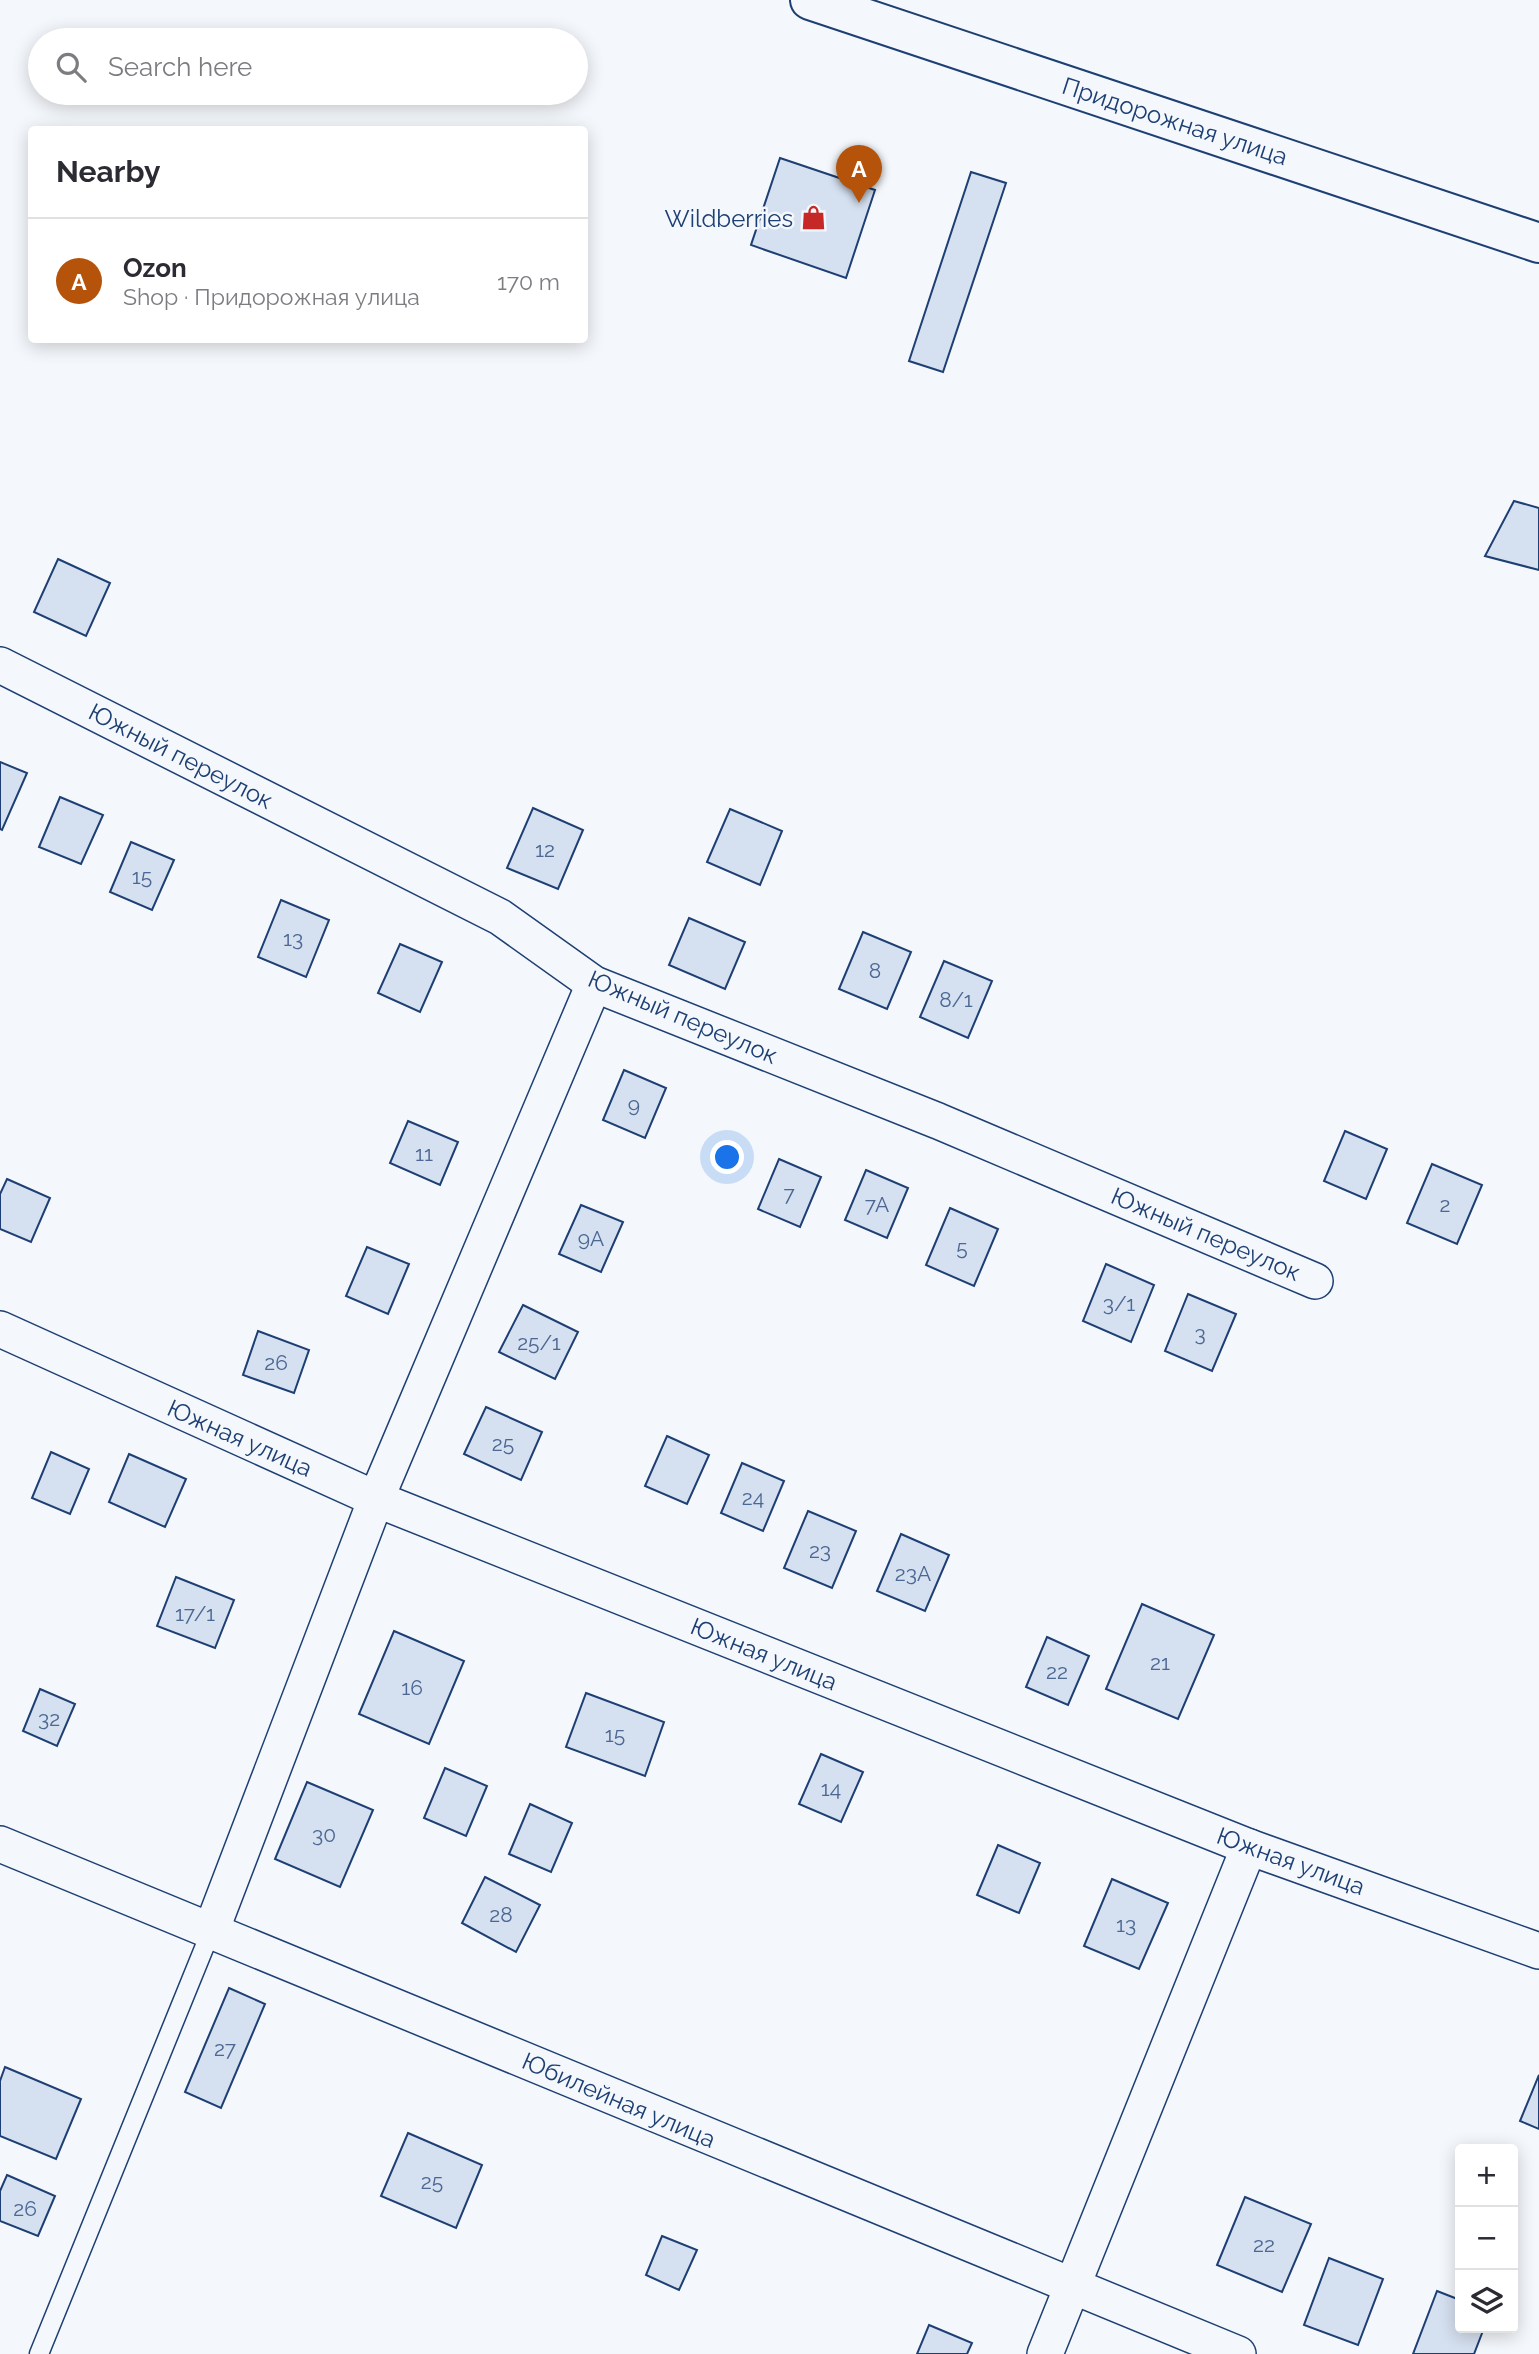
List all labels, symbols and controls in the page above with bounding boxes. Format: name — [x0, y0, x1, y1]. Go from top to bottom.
search box — [28, 28, 588, 105]
icon: search — [52, 48, 90, 86]
text: Search here — [108, 52, 252, 82]
street label: Придорожная улица — [1059, 71, 1291, 171]
pin: A — [836, 145, 882, 203]
text: Nearby — [56, 154, 160, 189]
place label: Wildberries — [665, 204, 793, 233]
shop icon: Wildberries — [799, 204, 827, 232]
text: Ozon — [123, 253, 187, 283]
text: A — [71, 268, 87, 295]
text: 170 m — [497, 268, 560, 295]
text: Shop · Придорожная улица — [123, 283, 420, 310]
street label: Южный переулок — [84, 697, 278, 815]
house number: 12 — [535, 837, 555, 862]
house number: 15 — [132, 864, 152, 889]
house number: 13 — [283, 926, 303, 951]
house number: 8 — [869, 958, 881, 983]
street label: Южный переулок — [584, 964, 782, 1070]
house number: 8/1 — [939, 987, 973, 1012]
house number: 9 — [628, 1092, 640, 1117]
your location — [710, 1140, 744, 1174]
house number: 11 — [415, 1141, 433, 1166]
house number: 7 — [783, 1181, 795, 1206]
street label: Южный переулок — [1107, 1181, 1305, 1287]
house number: 7А — [865, 1192, 889, 1217]
house number: 2 — [1440, 1192, 1450, 1217]
house number: 9А — [578, 1226, 604, 1251]
house number: 5 — [956, 1235, 968, 1260]
house number: 3/1 — [1103, 1291, 1135, 1316]
house number: 3 — [1194, 1321, 1206, 1346]
house number: 25/1 — [517, 1330, 561, 1355]
house number: 26 — [264, 1350, 288, 1375]
street label: Южная улица — [163, 1393, 317, 1483]
house number: 25 — [492, 1431, 514, 1456]
house number: 24 — [742, 1485, 764, 1510]
house number: 23 — [809, 1538, 831, 1563]
house number: 23А — [895, 1561, 931, 1586]
house number: 17/1 — [175, 1601, 215, 1626]
street label: Южная улица — [687, 1611, 841, 1697]
house number: 21 — [1150, 1650, 1170, 1675]
house number: 22 — [1046, 1659, 1068, 1684]
house number: 16 — [401, 1675, 423, 1700]
house number: 32 — [38, 1706, 60, 1731]
house number: 15 — [605, 1722, 625, 1747]
house number: 14 — [821, 1776, 841, 1801]
street label: Южная улица — [1213, 1821, 1369, 1901]
house number: 30 — [312, 1822, 336, 1847]
house number: 28 — [489, 1902, 513, 1927]
house number: 13 — [1116, 1912, 1136, 1937]
house number: 27 — [214, 2036, 237, 2061]
street label: Юбилейная улица — [518, 2046, 720, 2154]
map controls — [1455, 2144, 1518, 2333]
button: + — [1455, 2144, 1518, 2207]
house number: 25 — [421, 2169, 443, 2194]
house number: 26 — [13, 2196, 37, 2221]
button: − — [1455, 2207, 1518, 2270]
house number: 22 — [1253, 2232, 1275, 2257]
button: layers — [1455, 2270, 1518, 2333]

